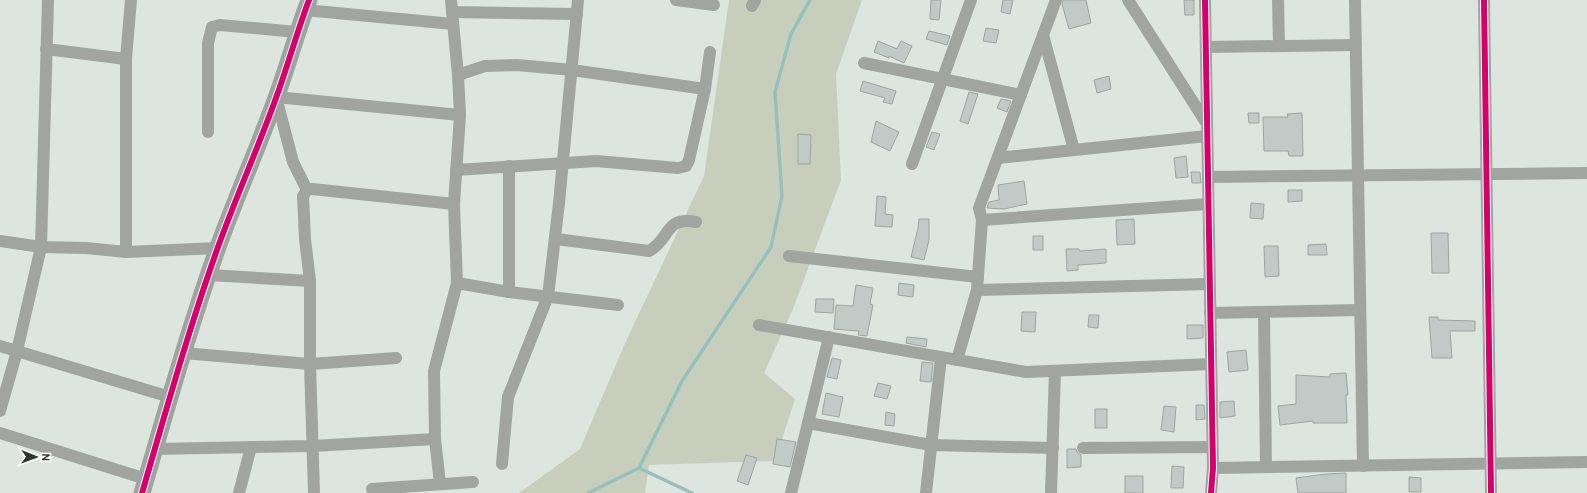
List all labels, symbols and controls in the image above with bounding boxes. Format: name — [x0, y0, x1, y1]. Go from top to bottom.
north arrow — [16, 437, 56, 477]
text: N — [38, 453, 52, 461]

